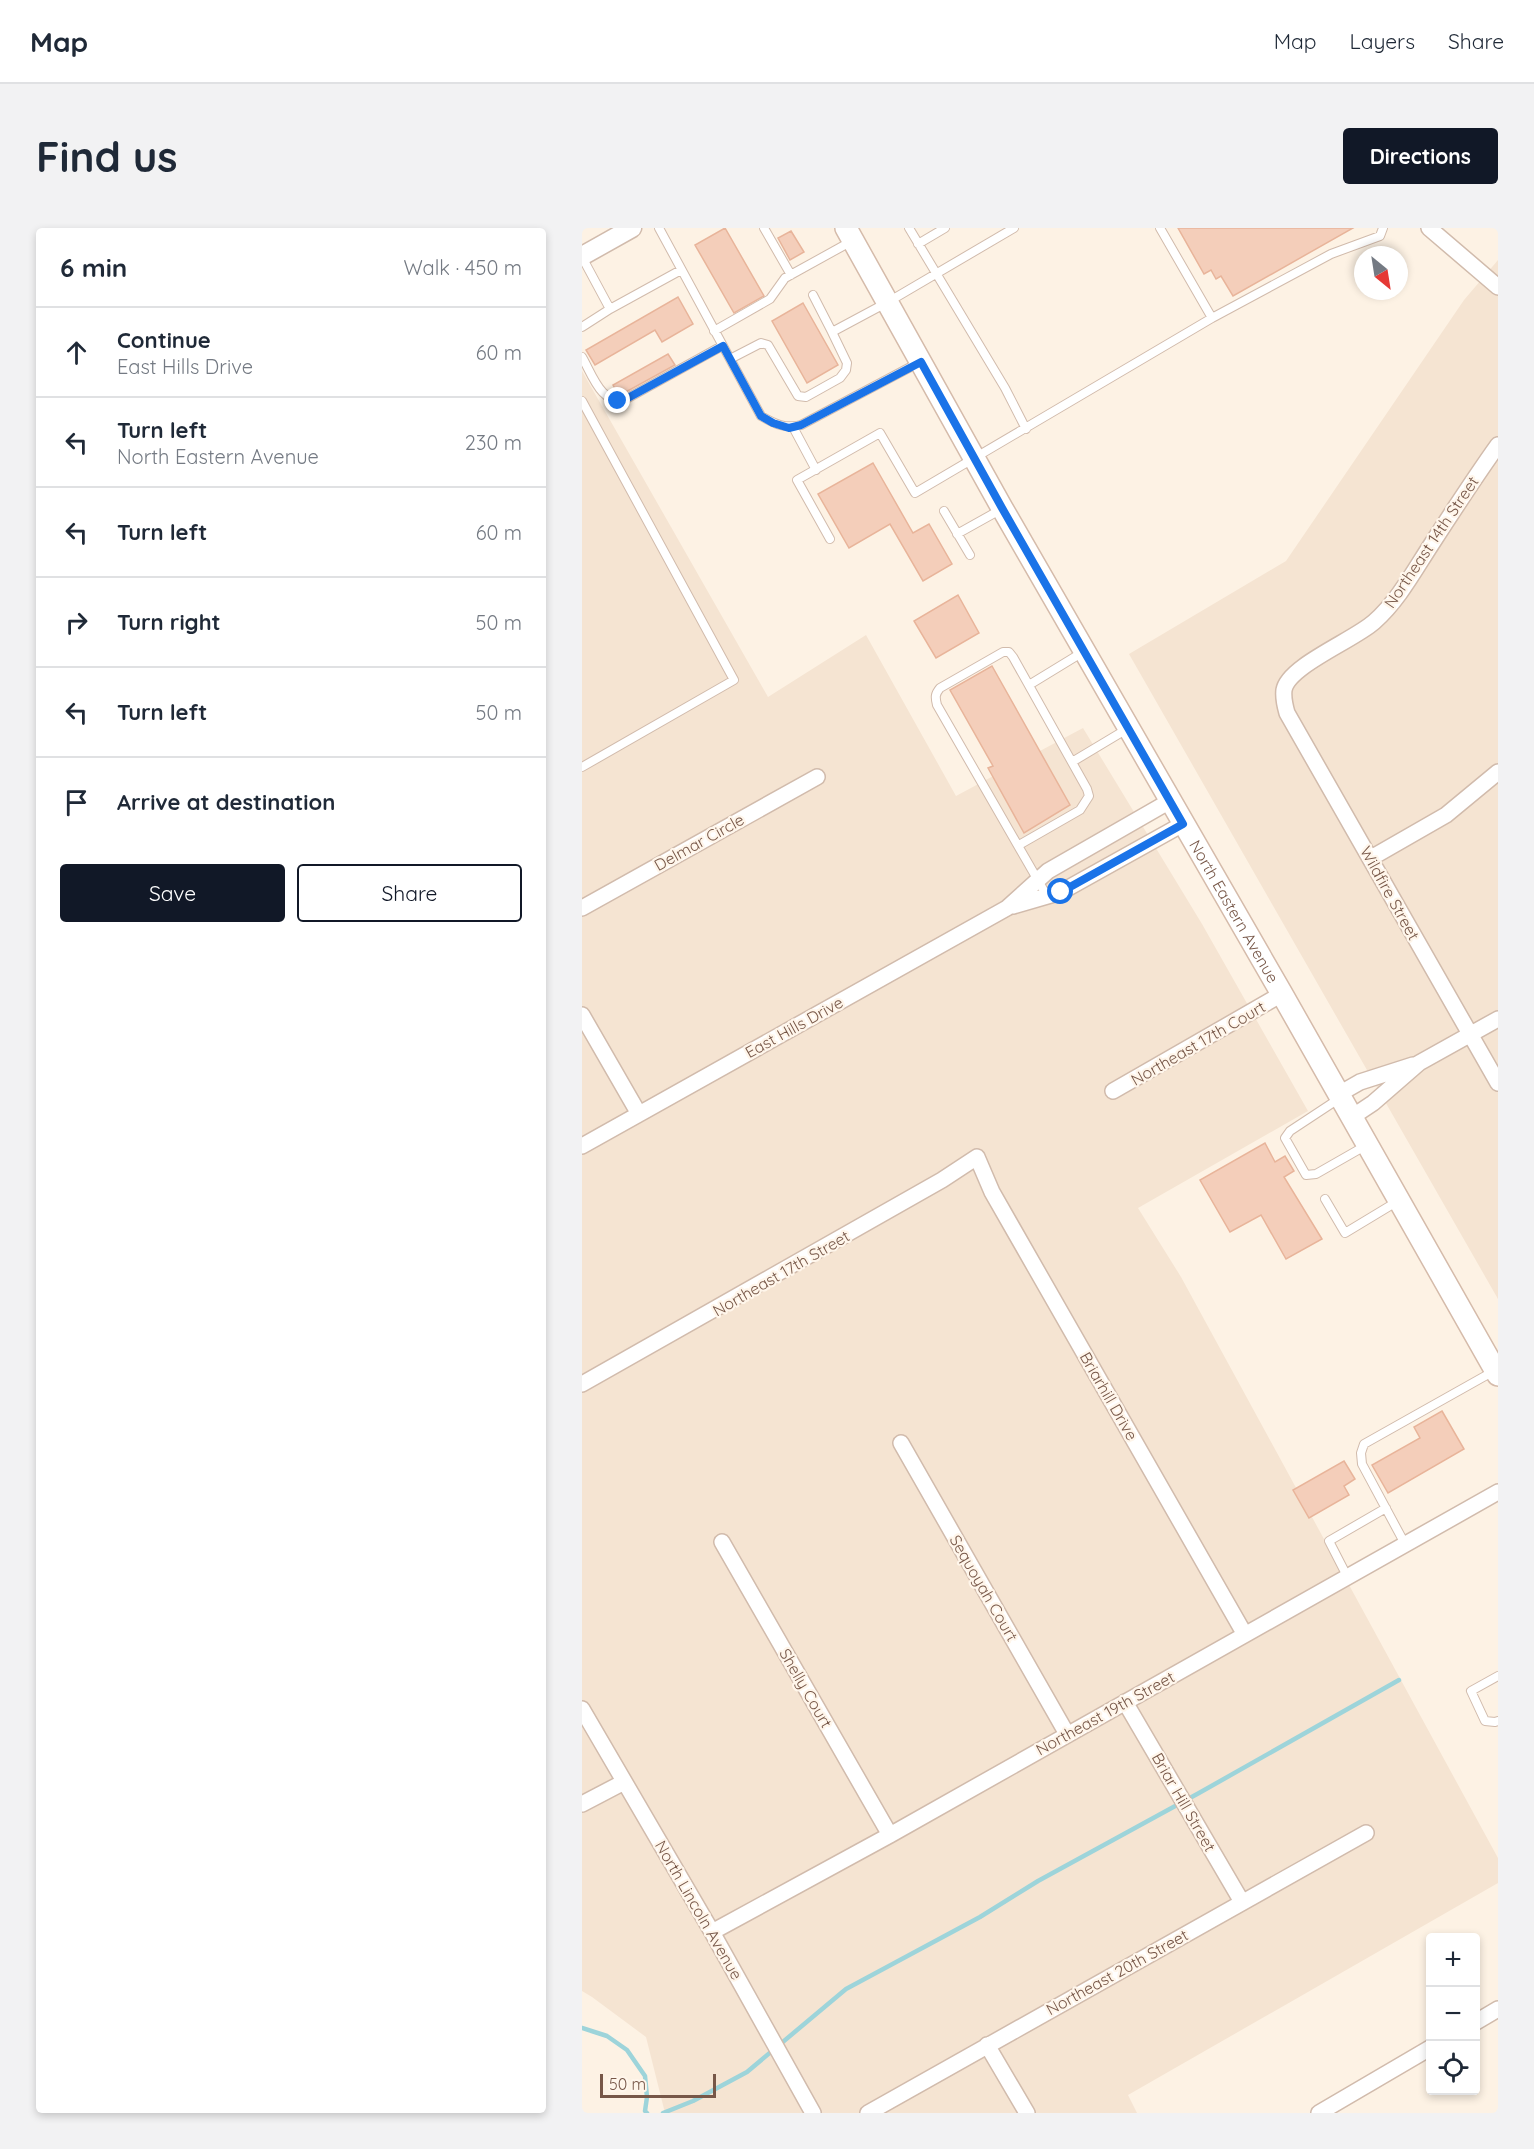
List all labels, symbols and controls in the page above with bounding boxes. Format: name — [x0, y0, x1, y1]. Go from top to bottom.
text: Map — [30, 24, 88, 59]
text: Map — [1274, 28, 1317, 54]
text: Layers — [1350, 28, 1415, 54]
text: Share — [1448, 28, 1504, 54]
button: Directions — [1343, 128, 1498, 184]
text: Find us — [36, 130, 178, 183]
north arrow — [1354, 246, 1408, 300]
text: 6 min — [60, 251, 127, 284]
text: Walk · 450 m — [403, 255, 522, 280]
text: Continue — [117, 326, 211, 354]
icon: ahead — [60, 336, 93, 369]
text: 60 m — [476, 340, 522, 365]
text: East Hills Drive — [117, 354, 253, 379]
route end — [604, 387, 630, 413]
text: Turn left — [117, 416, 207, 444]
icon: left — [60, 426, 93, 459]
text: 230 m — [465, 430, 522, 455]
text: North Eastern Avenue — [117, 444, 319, 469]
street label: Northeast 14th Street — [1379, 472, 1483, 612]
icon: left — [60, 516, 93, 549]
text: Turn left — [117, 518, 207, 546]
text: 60 m — [476, 520, 522, 545]
icon: right — [60, 606, 93, 639]
text: Turn right — [117, 608, 221, 636]
text: 50 m — [476, 610, 522, 635]
icon: left — [60, 696, 93, 729]
text: Turn left — [117, 698, 207, 726]
text: 50 m — [476, 700, 522, 725]
icon: arrive — [60, 786, 93, 819]
text: Arrive at destination — [117, 788, 335, 816]
street label: Delmar Circle — [651, 809, 747, 875]
street label: North Eastern Avenue — [1185, 836, 1283, 986]
street label: Wildfire Street — [1356, 843, 1424, 943]
button: Save — [60, 864, 285, 922]
button: Share — [297, 864, 522, 922]
route start — [1047, 878, 1073, 904]
street label: East Hills Drive — [742, 992, 846, 1062]
street label: Northeast 17th Court — [1127, 996, 1269, 1090]
street label: Northeast 17th Street — [709, 1226, 853, 1320]
street label: Briarhill Drive — [1076, 1348, 1142, 1444]
street label: Sequoyah Court — [945, 1531, 1023, 1645]
street label: Shelly Court — [775, 1645, 837, 1731]
street label: Northeast 19th Street — [1032, 1667, 1178, 1759]
street label: Briar Hill Street — [1148, 1749, 1220, 1855]
street label: North Lincoln Avenue — [651, 1837, 747, 1983]
street label: Northeast 20th Street — [1043, 1925, 1191, 2019]
map controls — [1426, 1933, 1480, 2095]
button: + — [1426, 1933, 1480, 1987]
button: − — [1426, 1987, 1480, 2041]
button: locate — [1426, 2041, 1480, 2095]
scale bar — [600, 2071, 716, 2098]
text: 50 m — [609, 2074, 646, 2094]

